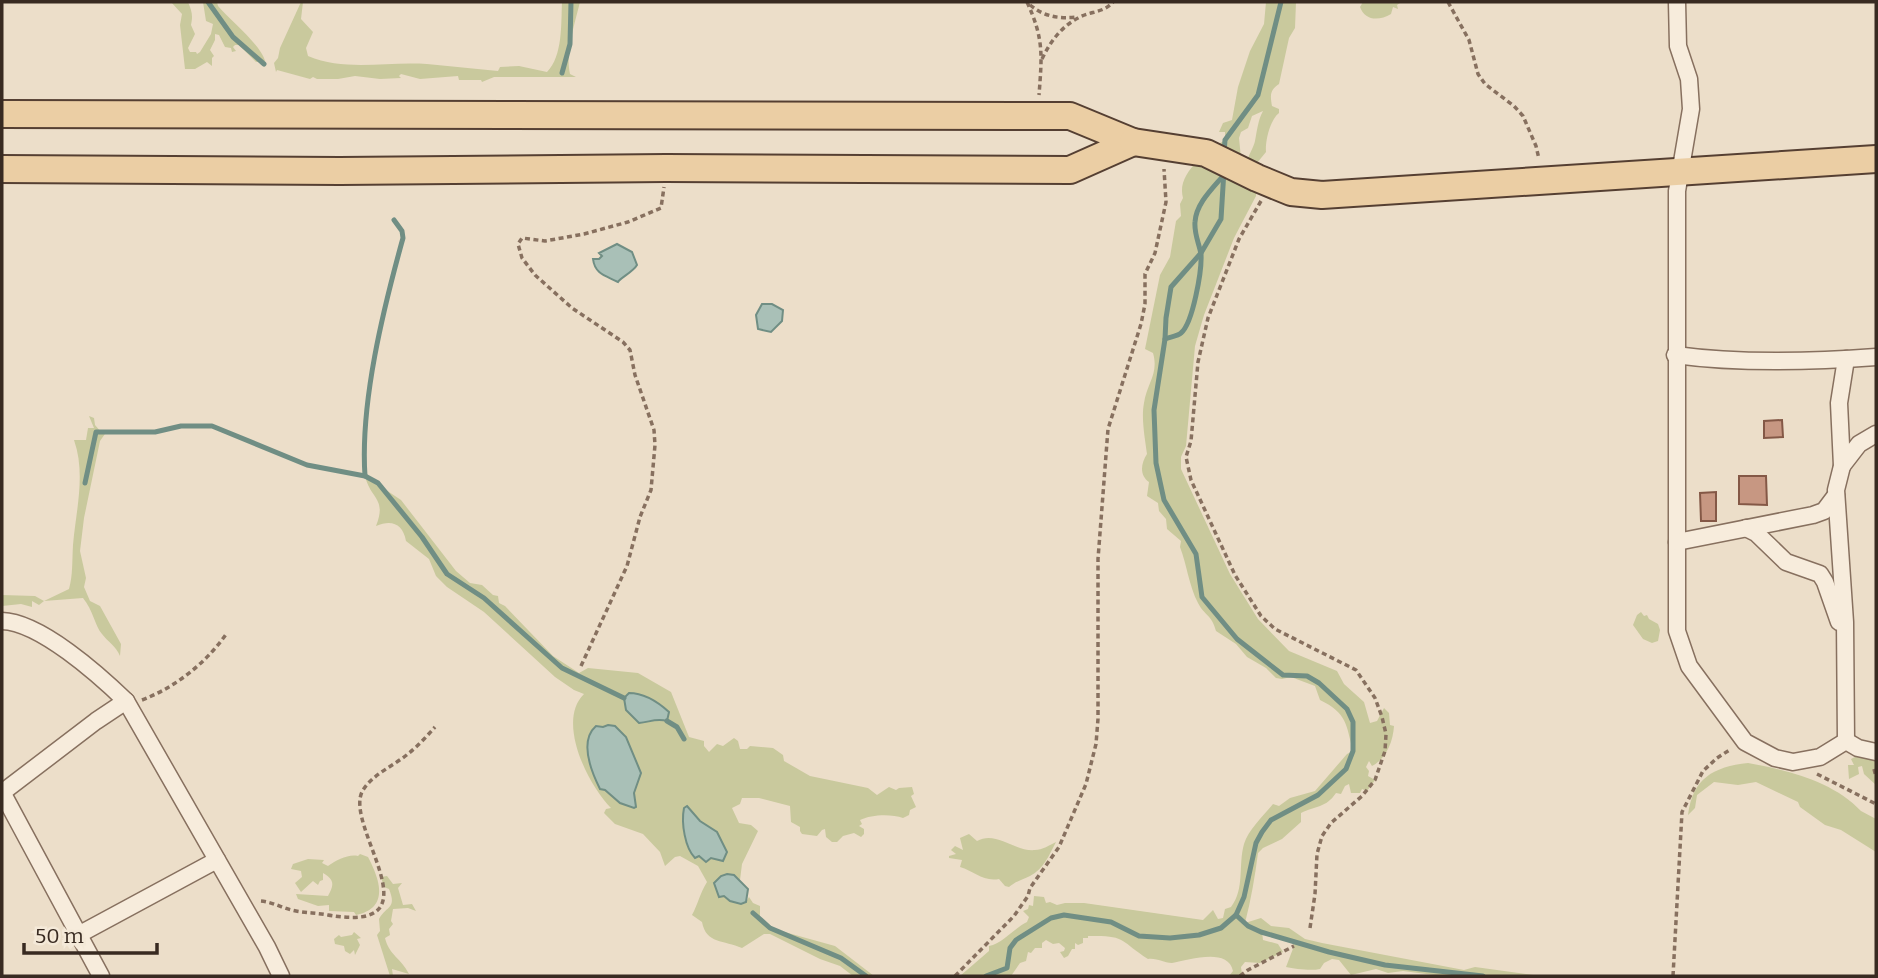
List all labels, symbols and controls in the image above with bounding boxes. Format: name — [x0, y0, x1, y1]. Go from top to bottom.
scale bar — [24, 912, 158, 956]
text: 50 m — [35, 923, 84, 949]

